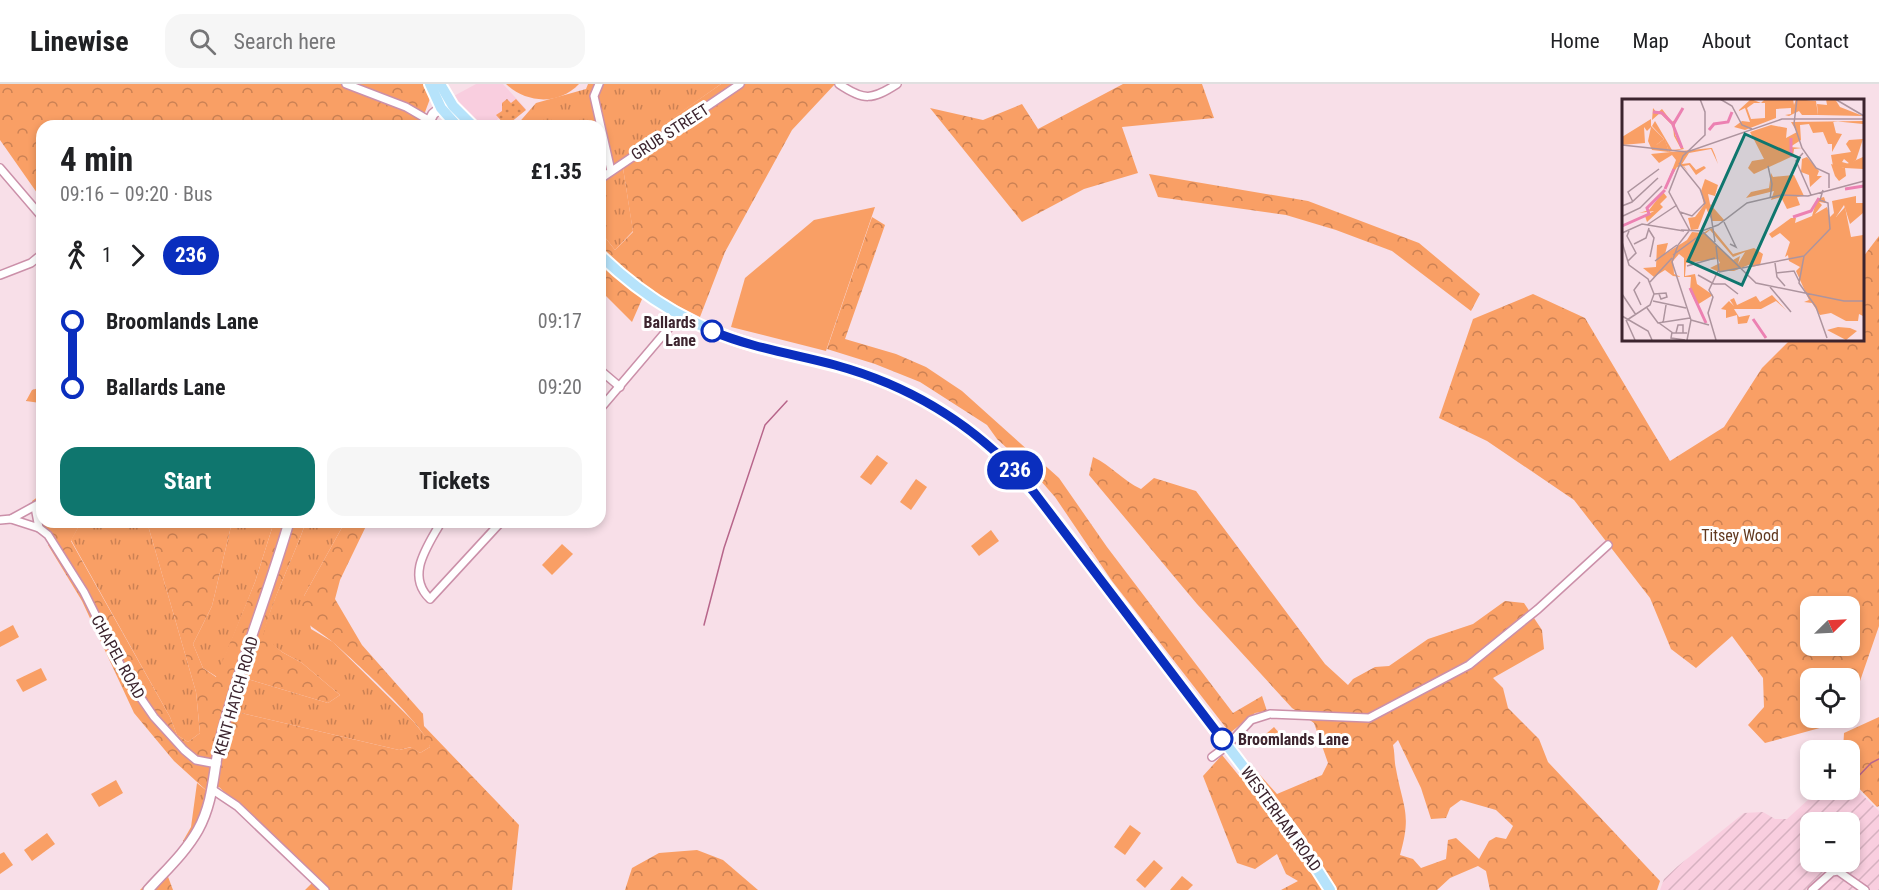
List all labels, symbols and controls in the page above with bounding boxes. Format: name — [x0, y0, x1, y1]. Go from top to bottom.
search box — [165, 14, 585, 68]
text: Linewise — [30, 25, 129, 58]
icon: search — [186, 25, 219, 58]
text: Search here — [234, 29, 336, 54]
text: Home — [1550, 29, 1600, 53]
text: Map — [1633, 29, 1669, 53]
text: About — [1702, 29, 1751, 53]
text: Contact — [1784, 29, 1849, 53]
inset map — [1622, 99, 1864, 340]
street label: GRUB STREET — [628, 100, 712, 164]
text: 4 min — [60, 140, 133, 179]
text: £1.35 — [531, 159, 582, 184]
text: 09:16 – 09:20 · Bus — [60, 182, 213, 206]
icon: walk — [60, 239, 93, 272]
icon: forward — [121, 239, 154, 272]
text: 1 — [102, 243, 112, 267]
text: 236 — [175, 243, 207, 267]
text: Broomlands Lane — [106, 309, 258, 334]
text: 09:17 — [538, 309, 582, 333]
place label: Ballards Lane — [644, 313, 696, 350]
marker: Ballards Lane — [701, 320, 723, 342]
text: Ballards Lane — [106, 375, 225, 400]
text: 09:20 — [538, 375, 582, 399]
button: Start — [60, 447, 315, 516]
button: Tickets — [327, 447, 582, 516]
line badge: 236 — [980, 450, 1050, 490]
text: 236 — [999, 458, 1031, 482]
park label: Titsey Wood — [1701, 526, 1779, 545]
north arrow — [1800, 596, 1860, 656]
map controls — [1800, 596, 1860, 872]
street label: CHAPEL ROAD — [87, 612, 149, 702]
street label: KENT HATCH ROAD — [210, 634, 262, 758]
button: locate — [1800, 668, 1860, 728]
marker: Broomlands Lane — [1211, 728, 1233, 750]
place label: Broomlands Lane — [1238, 730, 1349, 749]
button: + — [1800, 740, 1860, 800]
street label: WESTERHAM ROAD — [1237, 763, 1325, 875]
button: − — [1800, 812, 1860, 872]

